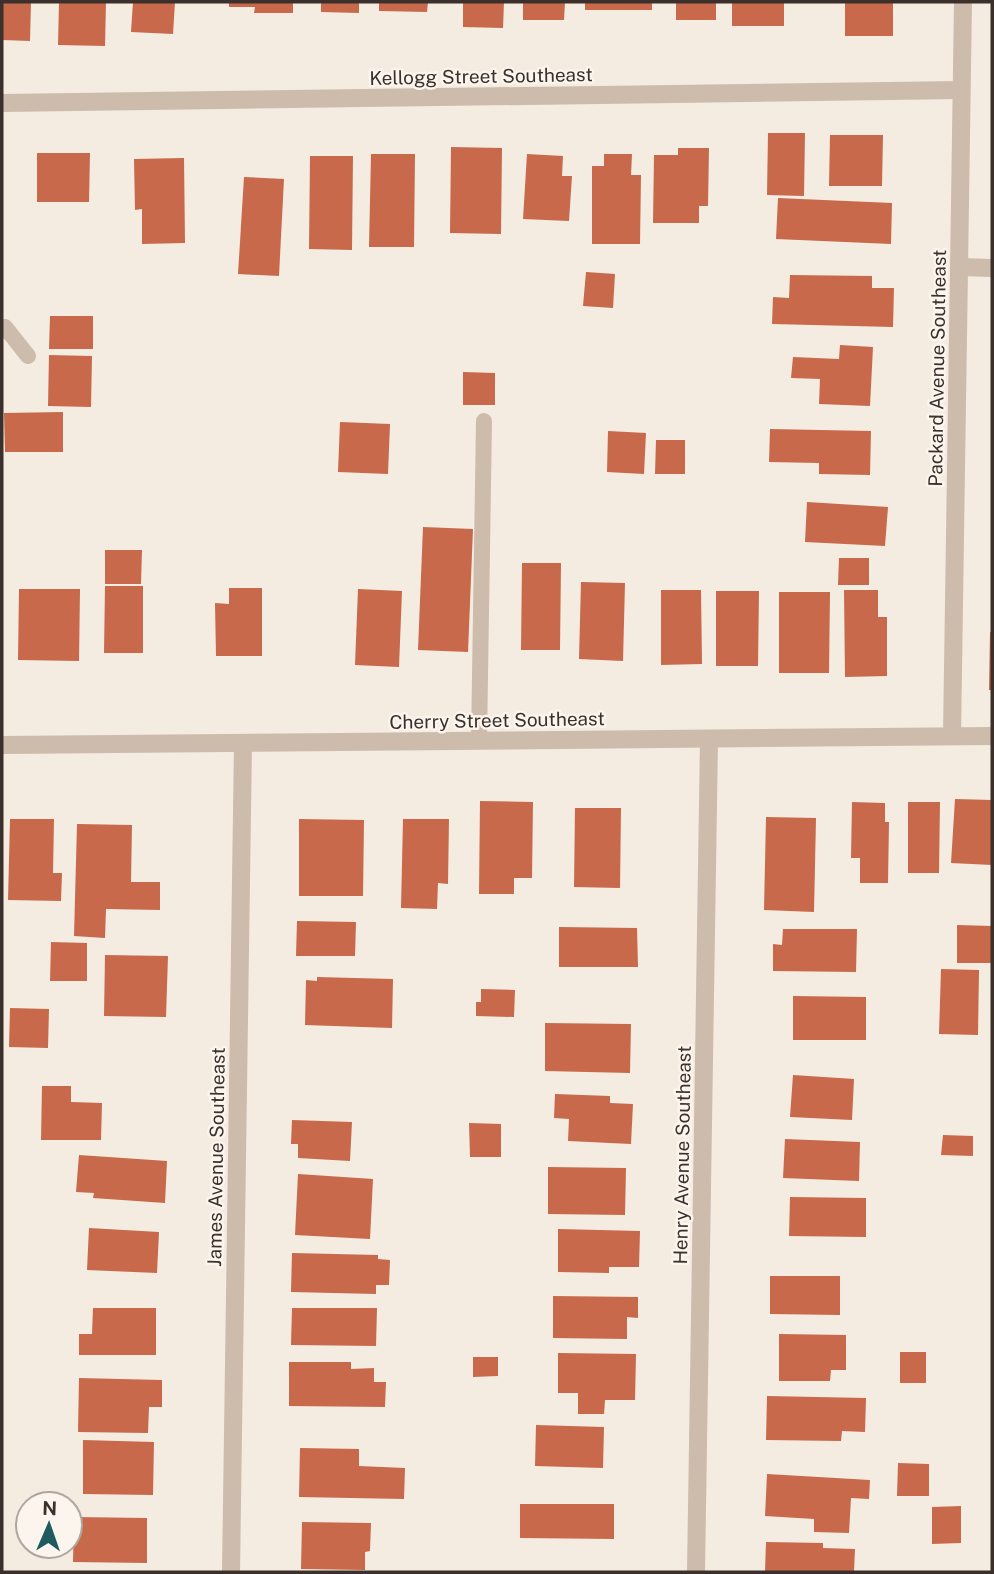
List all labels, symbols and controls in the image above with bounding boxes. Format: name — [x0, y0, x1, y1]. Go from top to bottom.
street label: Kellogg Street Southeast — [369, 63, 593, 89]
street label: Packard Avenue Southeast — [924, 249, 950, 487]
street label: Cherry Street Southeast — [389, 707, 605, 733]
street label: Henry Avenue Southeast — [669, 1045, 695, 1265]
street label: James Avenue Southeast — [203, 1047, 229, 1267]
north arrow — [14, 1490, 84, 1560]
text: N — [42, 1497, 57, 1519]

